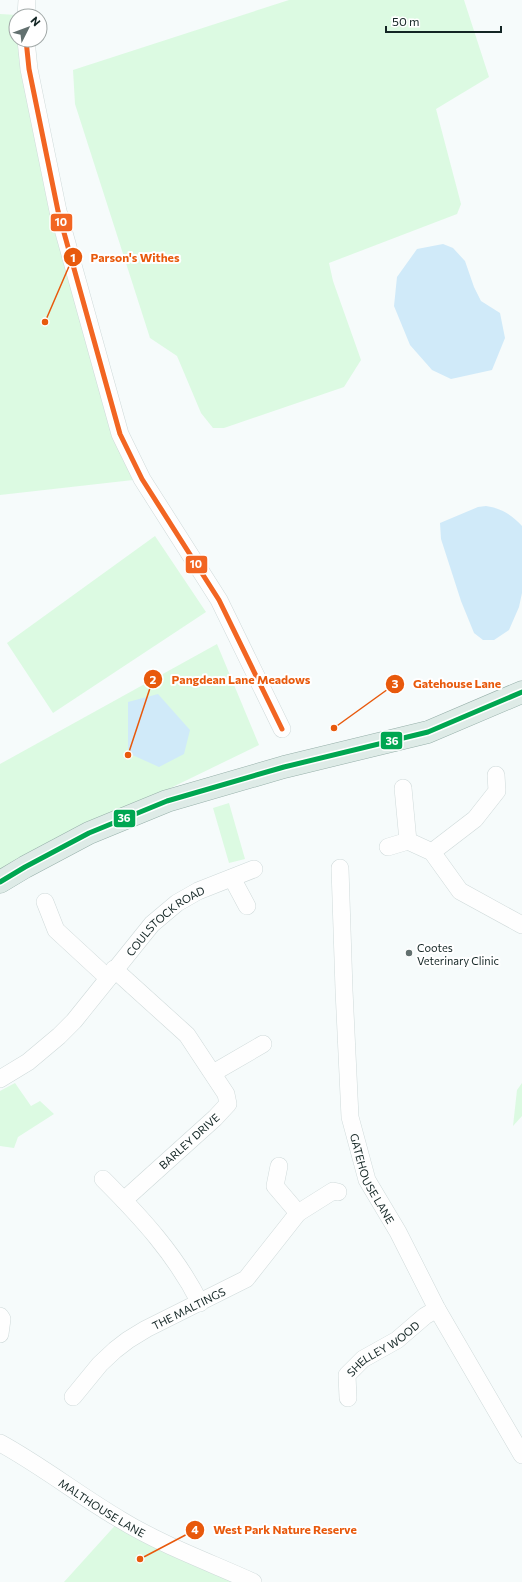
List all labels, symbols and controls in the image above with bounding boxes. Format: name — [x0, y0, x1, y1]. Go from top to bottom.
north arrow — [8, 8, 48, 48]
scale bar — [386, 8, 501, 34]
text: N — [28, 14, 43, 28]
text: 50 m — [392, 14, 420, 28]
line badge: 10 — [50, 213, 73, 232]
text: 10 — [55, 215, 67, 228]
callout: Parson's Withes — [63, 245, 188, 269]
text: 1 — [70, 250, 76, 264]
text: Parson's Withes — [90, 250, 180, 264]
line badge: 10 — [185, 555, 208, 574]
text: 10 — [190, 557, 202, 570]
callout: Pangdean Lane Meadows — [143, 667, 318, 691]
text: 2 — [150, 672, 157, 686]
text: Pangdean Lane Meadows — [172, 672, 311, 686]
callout: Gatehouse Lane — [385, 672, 509, 696]
text: 3 — [392, 676, 399, 690]
text: Gatehouse Lane — [413, 676, 501, 690]
line badge: 36 — [380, 731, 403, 750]
text: 36 — [385, 734, 399, 747]
line badge: 36 — [113, 809, 136, 828]
text: 36 — [117, 811, 131, 824]
street label: COULSTOCK ROAD — [123, 883, 206, 958]
place label: Cootes Veterinary Clinic — [417, 941, 499, 967]
marker: Cootes Veterinary Clinic — [404, 948, 414, 958]
street label: BARLEY DRIVE — [156, 1110, 222, 1172]
street label: GATEHOUSE LANE — [348, 1132, 398, 1226]
street label: THE MALTINGS — [150, 1284, 227, 1332]
street label: SHELLEY WOOD — [344, 1318, 422, 1378]
street label: MALTHOUSE LANE — [57, 1475, 148, 1539]
callout: West Park Nature Reserve — [185, 1518, 364, 1542]
text: 4 — [191, 1522, 199, 1536]
text: West Park Nature Reserve — [213, 1522, 357, 1536]

